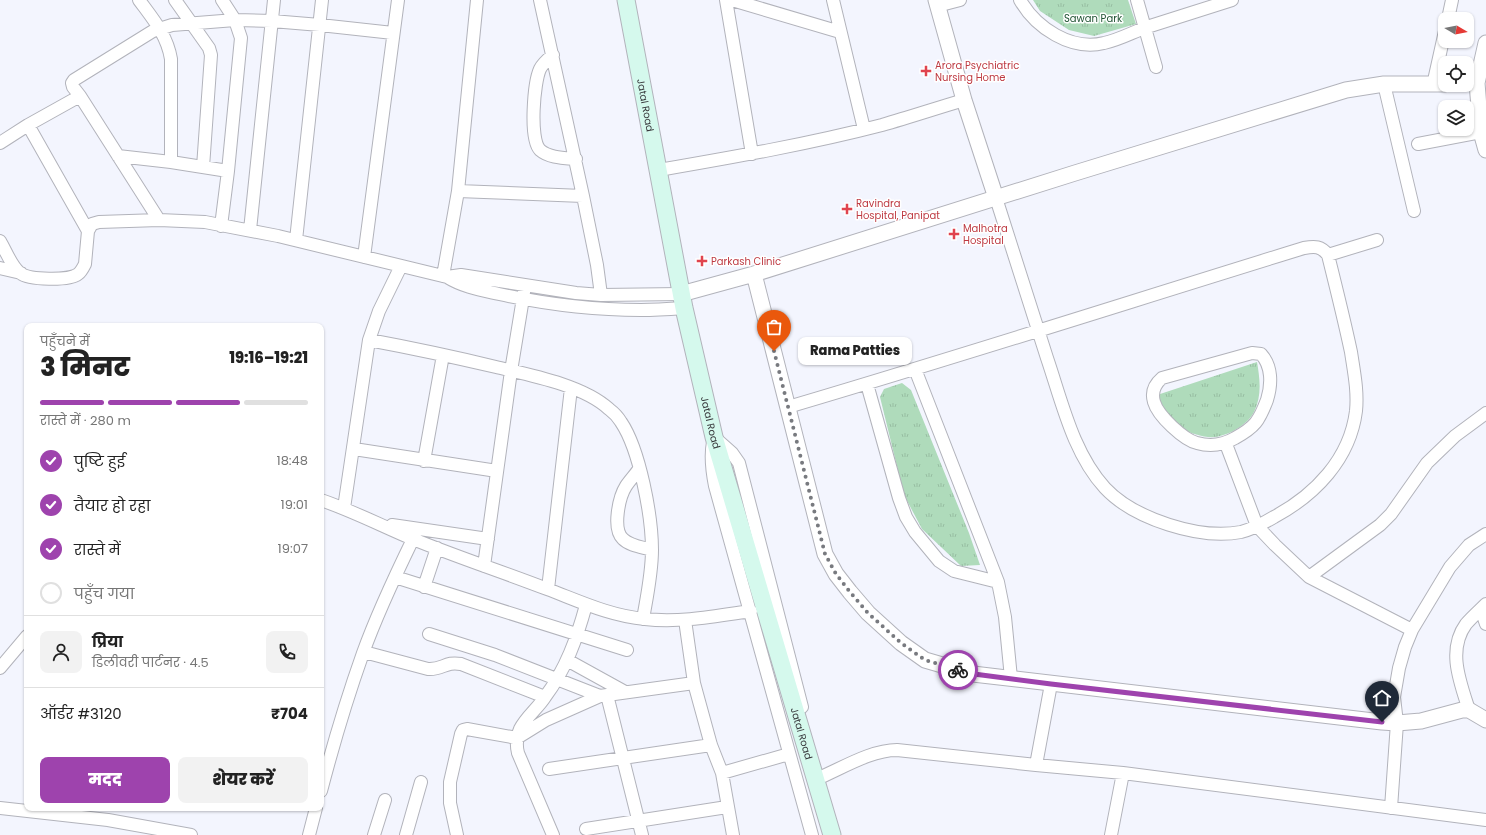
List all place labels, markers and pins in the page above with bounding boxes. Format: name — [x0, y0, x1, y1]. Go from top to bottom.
place label: Arora Psychiatric Nursing Home — [935, 58, 1019, 85]
marker: Arora Psychiatric Nursing Home — [920, 65, 932, 77]
place label: Ravindra Hospital, Panipat — [856, 196, 940, 223]
marker: Ravindra Hospital, Panipat — [841, 203, 853, 215]
place label: Malhotra Hospital — [963, 221, 1008, 248]
marker: Malhotra Hospital — [948, 228, 960, 240]
place label: Parkash Clinic — [711, 254, 781, 269]
marker: Parkash Clinic — [696, 255, 708, 267]
pin — [757, 310, 791, 351]
callout: Rama Patties — [798, 337, 912, 365]
pin — [1365, 681, 1399, 722]

